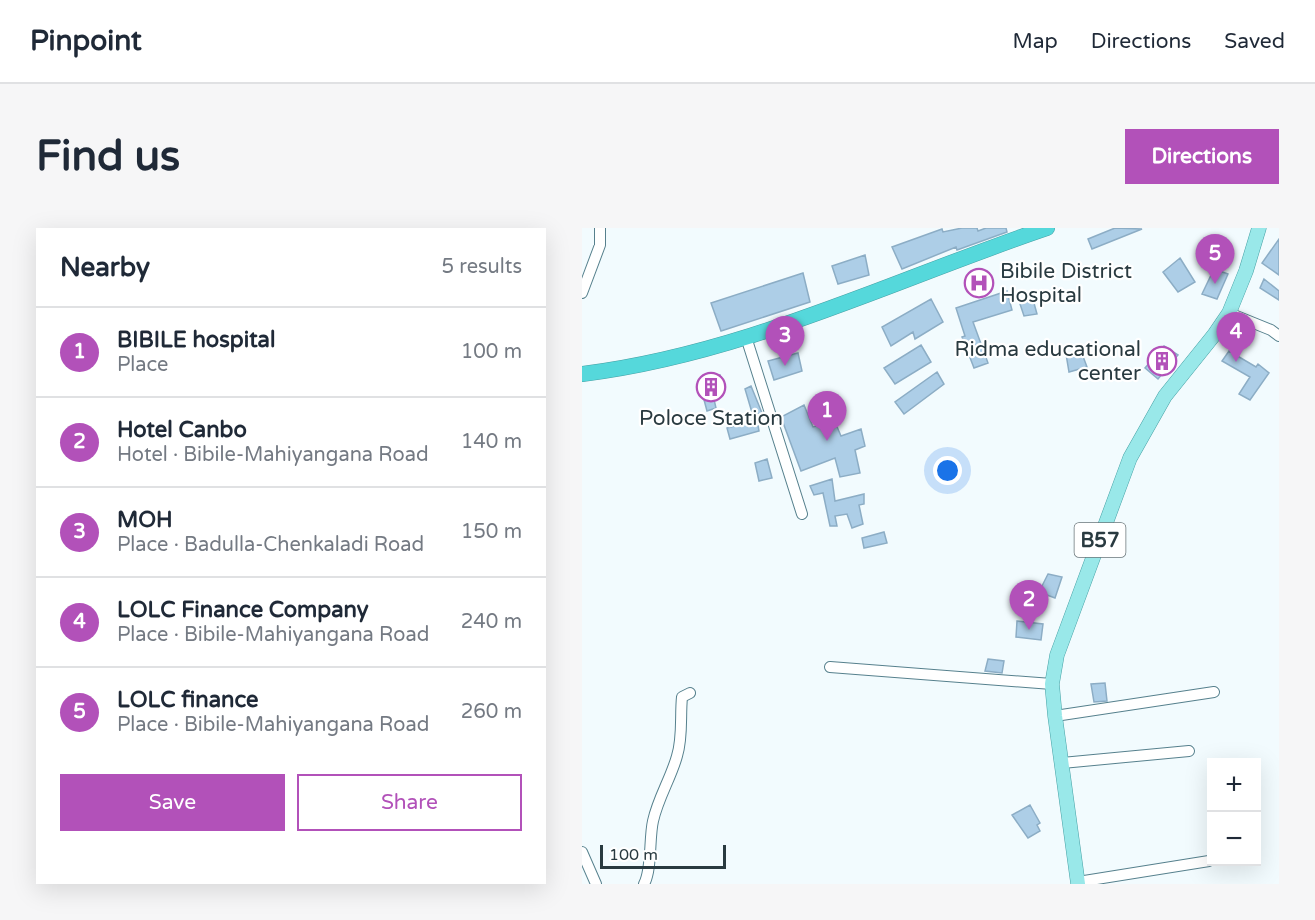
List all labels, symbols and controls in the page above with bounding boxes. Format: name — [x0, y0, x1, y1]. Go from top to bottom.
text: Pinpoint — [30, 24, 142, 58]
text: Map — [1012, 29, 1058, 54]
text: Directions — [1091, 29, 1191, 54]
text: Saved — [1224, 29, 1285, 54]
button: Directions — [1125, 129, 1279, 184]
text: Find us — [36, 131, 180, 182]
pin: 5 — [1196, 235, 1234, 284]
text: Nearby — [60, 252, 150, 283]
text: 5 results — [442, 255, 522, 279]
place label: Bibile District Hospital — [1000, 259, 1132, 308]
hospital icon: Bibile District Hospital — [963, 267, 995, 299]
pin: 4 — [1216, 312, 1256, 362]
pin: 3 — [766, 316, 804, 366]
text: BIBILE hospital — [117, 327, 275, 353]
place label: Ridma educational center — [955, 337, 1141, 386]
text: 1 — [73, 340, 86, 364]
text: 100 m — [461, 340, 522, 364]
building icon: Ridma educational center — [1146, 345, 1178, 377]
text: Place — [117, 353, 168, 377]
building icon: Poloce Station — [695, 371, 727, 403]
pin: 1 — [808, 392, 846, 441]
place label: Poloce Station — [639, 406, 783, 431]
text: Hotel Canbo — [117, 417, 247, 443]
text: 2 — [73, 430, 86, 454]
text: 140 m — [461, 430, 522, 454]
text: Hotel · Bibile-Mahiyangana Road — [117, 443, 429, 467]
your location — [933, 456, 962, 485]
text: MOH — [117, 507, 173, 533]
text: 3 — [73, 520, 86, 544]
text: 150 m — [461, 520, 522, 544]
road number: B57 — [1074, 523, 1126, 557]
text: Place · Badulla-Chenkaladi Road — [117, 533, 424, 557]
pin: 2 — [1010, 580, 1048, 630]
text: LOLC Finance Company — [117, 597, 369, 623]
text: 4 — [73, 610, 86, 634]
text: 240 m — [461, 610, 522, 634]
text: Place · Bibile-Mahiyangana Road — [117, 623, 429, 647]
text: LOLC finance — [117, 687, 258, 713]
text: 5 — [73, 700, 86, 724]
text: 260 m — [461, 700, 522, 724]
text: Place · Bibile-Mahiyangana Road — [117, 713, 429, 737]
map controls — [1207, 758, 1261, 866]
button: + — [1207, 758, 1261, 812]
button: Save — [60, 774, 285, 831]
button: Share — [297, 774, 522, 831]
button: − — [1207, 812, 1261, 866]
scale bar — [600, 842, 726, 870]
text: 100 m — [609, 845, 658, 865]

